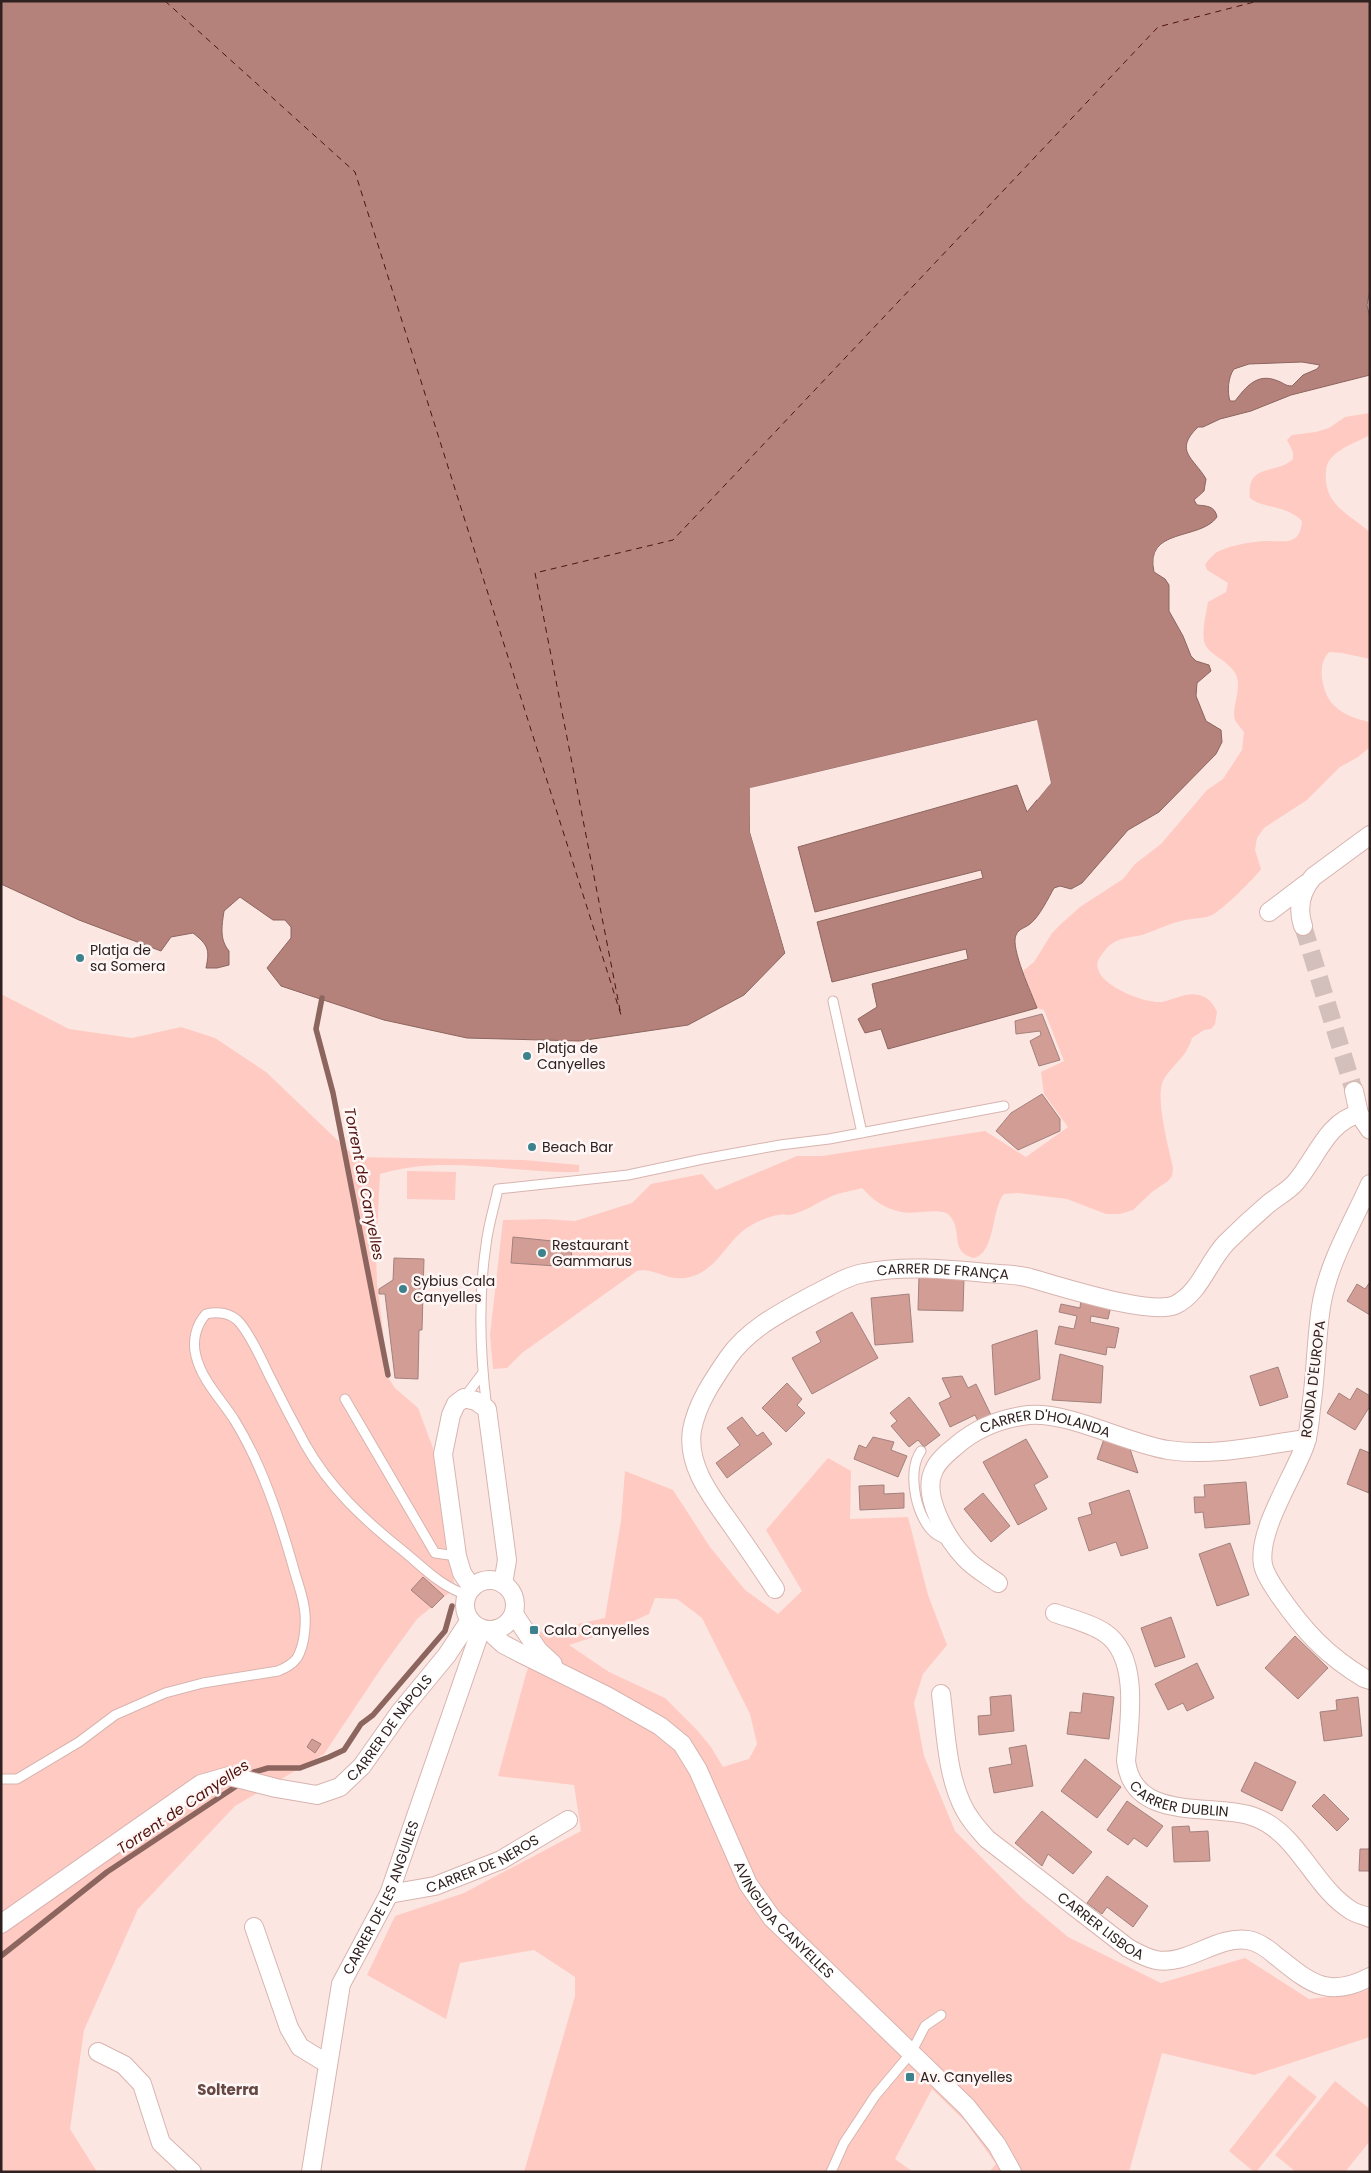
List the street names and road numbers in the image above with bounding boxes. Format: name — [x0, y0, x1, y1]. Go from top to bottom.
street label: CARRER DE FRANÇA — [876, 1258, 1010, 1284]
street label: RONDA D'EUROPA — [1296, 1319, 1330, 1439]
street label: CARRER D'HOLANDA — [976, 1405, 1113, 1442]
street label: CARRER DE NÀPOLS — [342, 1670, 437, 1786]
street label: CARRER DUBLIN — [1125, 1776, 1230, 1822]
street label: CARRER DE LES ANGUILES — [338, 1818, 424, 1978]
street label: CARRER DE NEROS — [425, 1830, 543, 1897]
street label: AVINGUDA CANYELLES — [729, 1858, 839, 1983]
street label: CARRER LISBOA — [1053, 1887, 1147, 1965]

